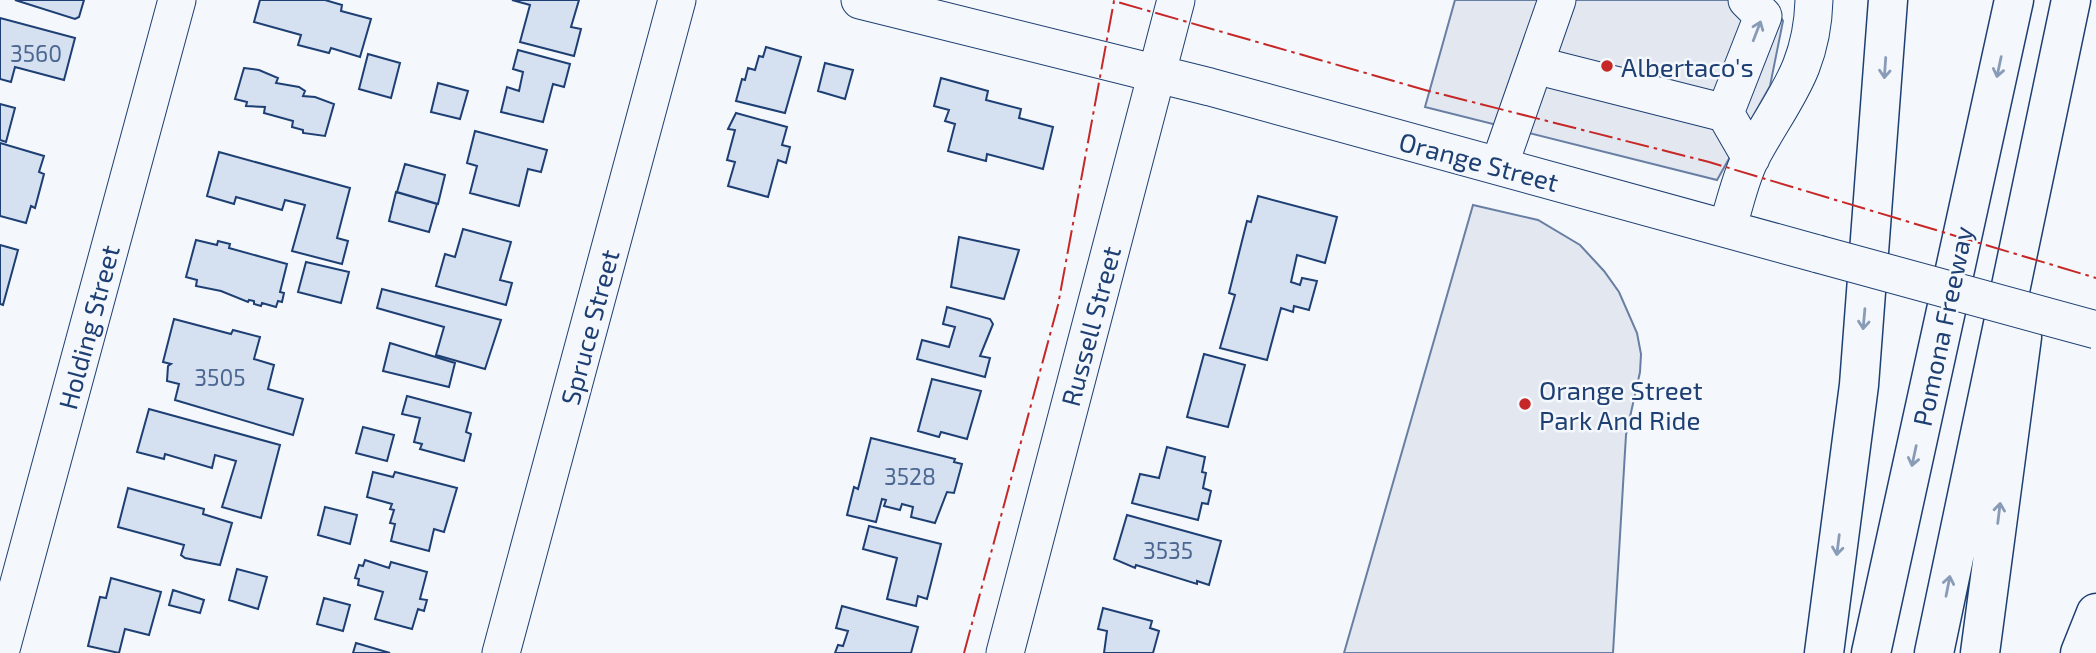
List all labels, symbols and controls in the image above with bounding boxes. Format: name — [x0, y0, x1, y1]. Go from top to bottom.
one-way arrow — [1751, 21, 1764, 43]
house number: 3560 — [10, 39, 62, 67]
place label: Albertaco's — [1621, 51, 1754, 82]
one-way arrow — [1992, 55, 2006, 78]
one-way arrow — [1878, 56, 1891, 79]
marker: Albertaco's — [1599, 58, 1615, 74]
street label: Orange Street — [1396, 125, 1562, 197]
street label: Pomona Freeway — [1906, 223, 1978, 429]
street label: Holding Street — [51, 241, 125, 413]
street label: Russell Street — [1054, 243, 1126, 409]
street label: Spruce Street — [553, 246, 625, 408]
one-way arrow — [1857, 308, 1870, 330]
house number: 3505 — [194, 363, 246, 391]
place label: Orange Street Park And Ride — [1539, 374, 1703, 435]
marker: Orange Street Park And Ride — [1517, 396, 1533, 412]
one-way arrow — [1906, 444, 1920, 467]
house number: 3528 — [884, 462, 936, 490]
one-way arrow — [1993, 502, 2006, 524]
one-way arrow — [1831, 533, 1844, 556]
house number: 3535 — [1143, 536, 1193, 564]
one-way arrow — [1941, 575, 1955, 598]

